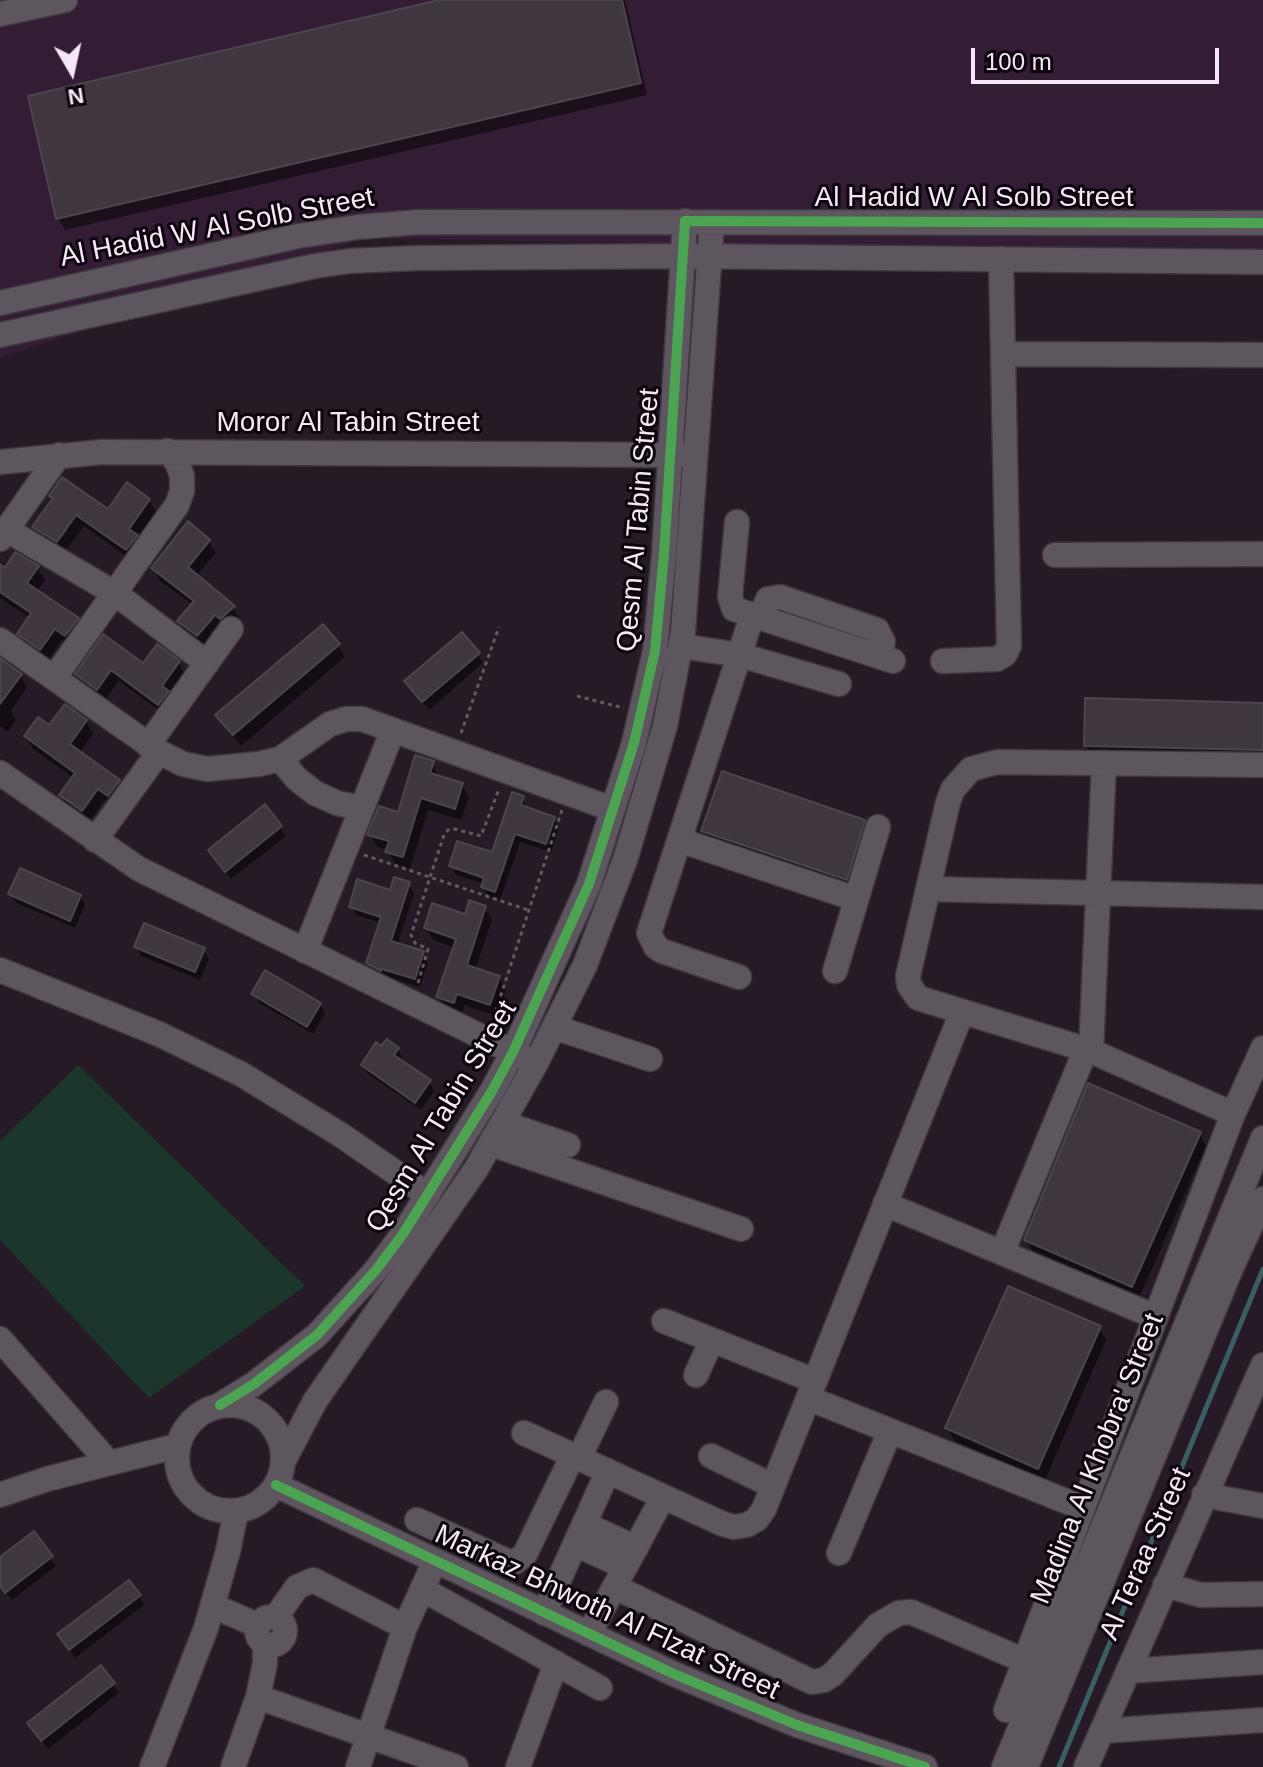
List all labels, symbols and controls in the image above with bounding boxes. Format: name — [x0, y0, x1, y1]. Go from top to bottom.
north arrow — [32, 32, 112, 112]
scale bar — [975, 32, 1223, 82]
text: 100 m — [985, 48, 1052, 75]
text: N — [66, 83, 86, 110]
street label: Al Hadid W Al Solb Street — [57, 181, 377, 275]
street label: Al Hadid W Al Solb Street — [814, 181, 1134, 215]
street label: Qesm Al Tabin Street — [611, 387, 667, 653]
street label: Moror Al Tabin Street — [217, 406, 479, 440]
street label: Qesm Al Tabin Street — [359, 995, 525, 1239]
street label: Madina Al Khobra' Street — [1024, 1309, 1172, 1609]
street label: Al Teraa Street — [1093, 1463, 1199, 1645]
street label: Markaz Bhwoth Al Flzat Street — [429, 1518, 785, 1708]

